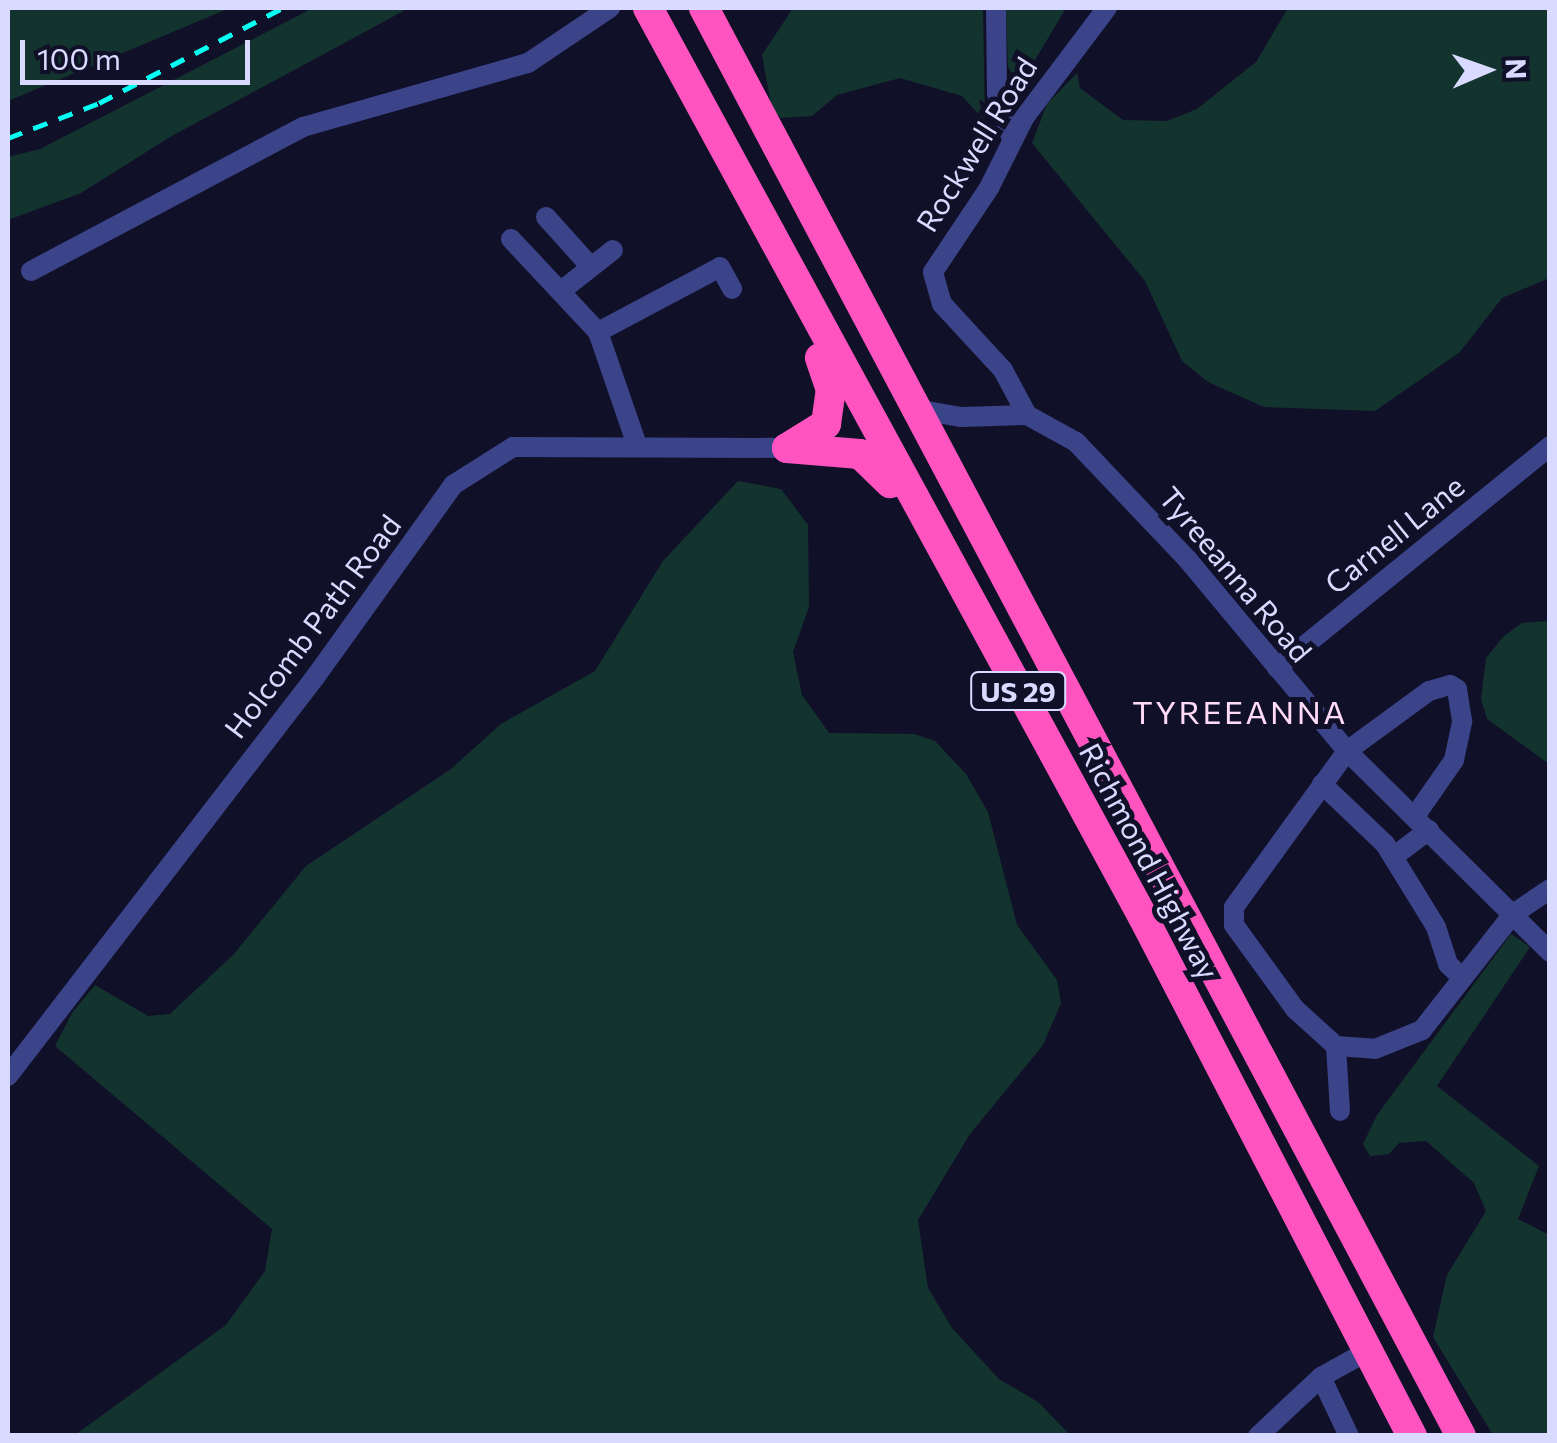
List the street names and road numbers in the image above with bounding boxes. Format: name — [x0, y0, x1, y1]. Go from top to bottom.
street label: Rockwell Road — [908, 50, 1044, 238]
street label: Carnell Lane — [1317, 467, 1471, 601]
street label: Tyreeanna Road — [1152, 479, 1320, 669]
street label: Holcomb Path Road — [216, 507, 408, 745]
road number: US 29 — [968, 668, 1068, 714]
street label: Richmond Highway — [1073, 737, 1227, 985]

